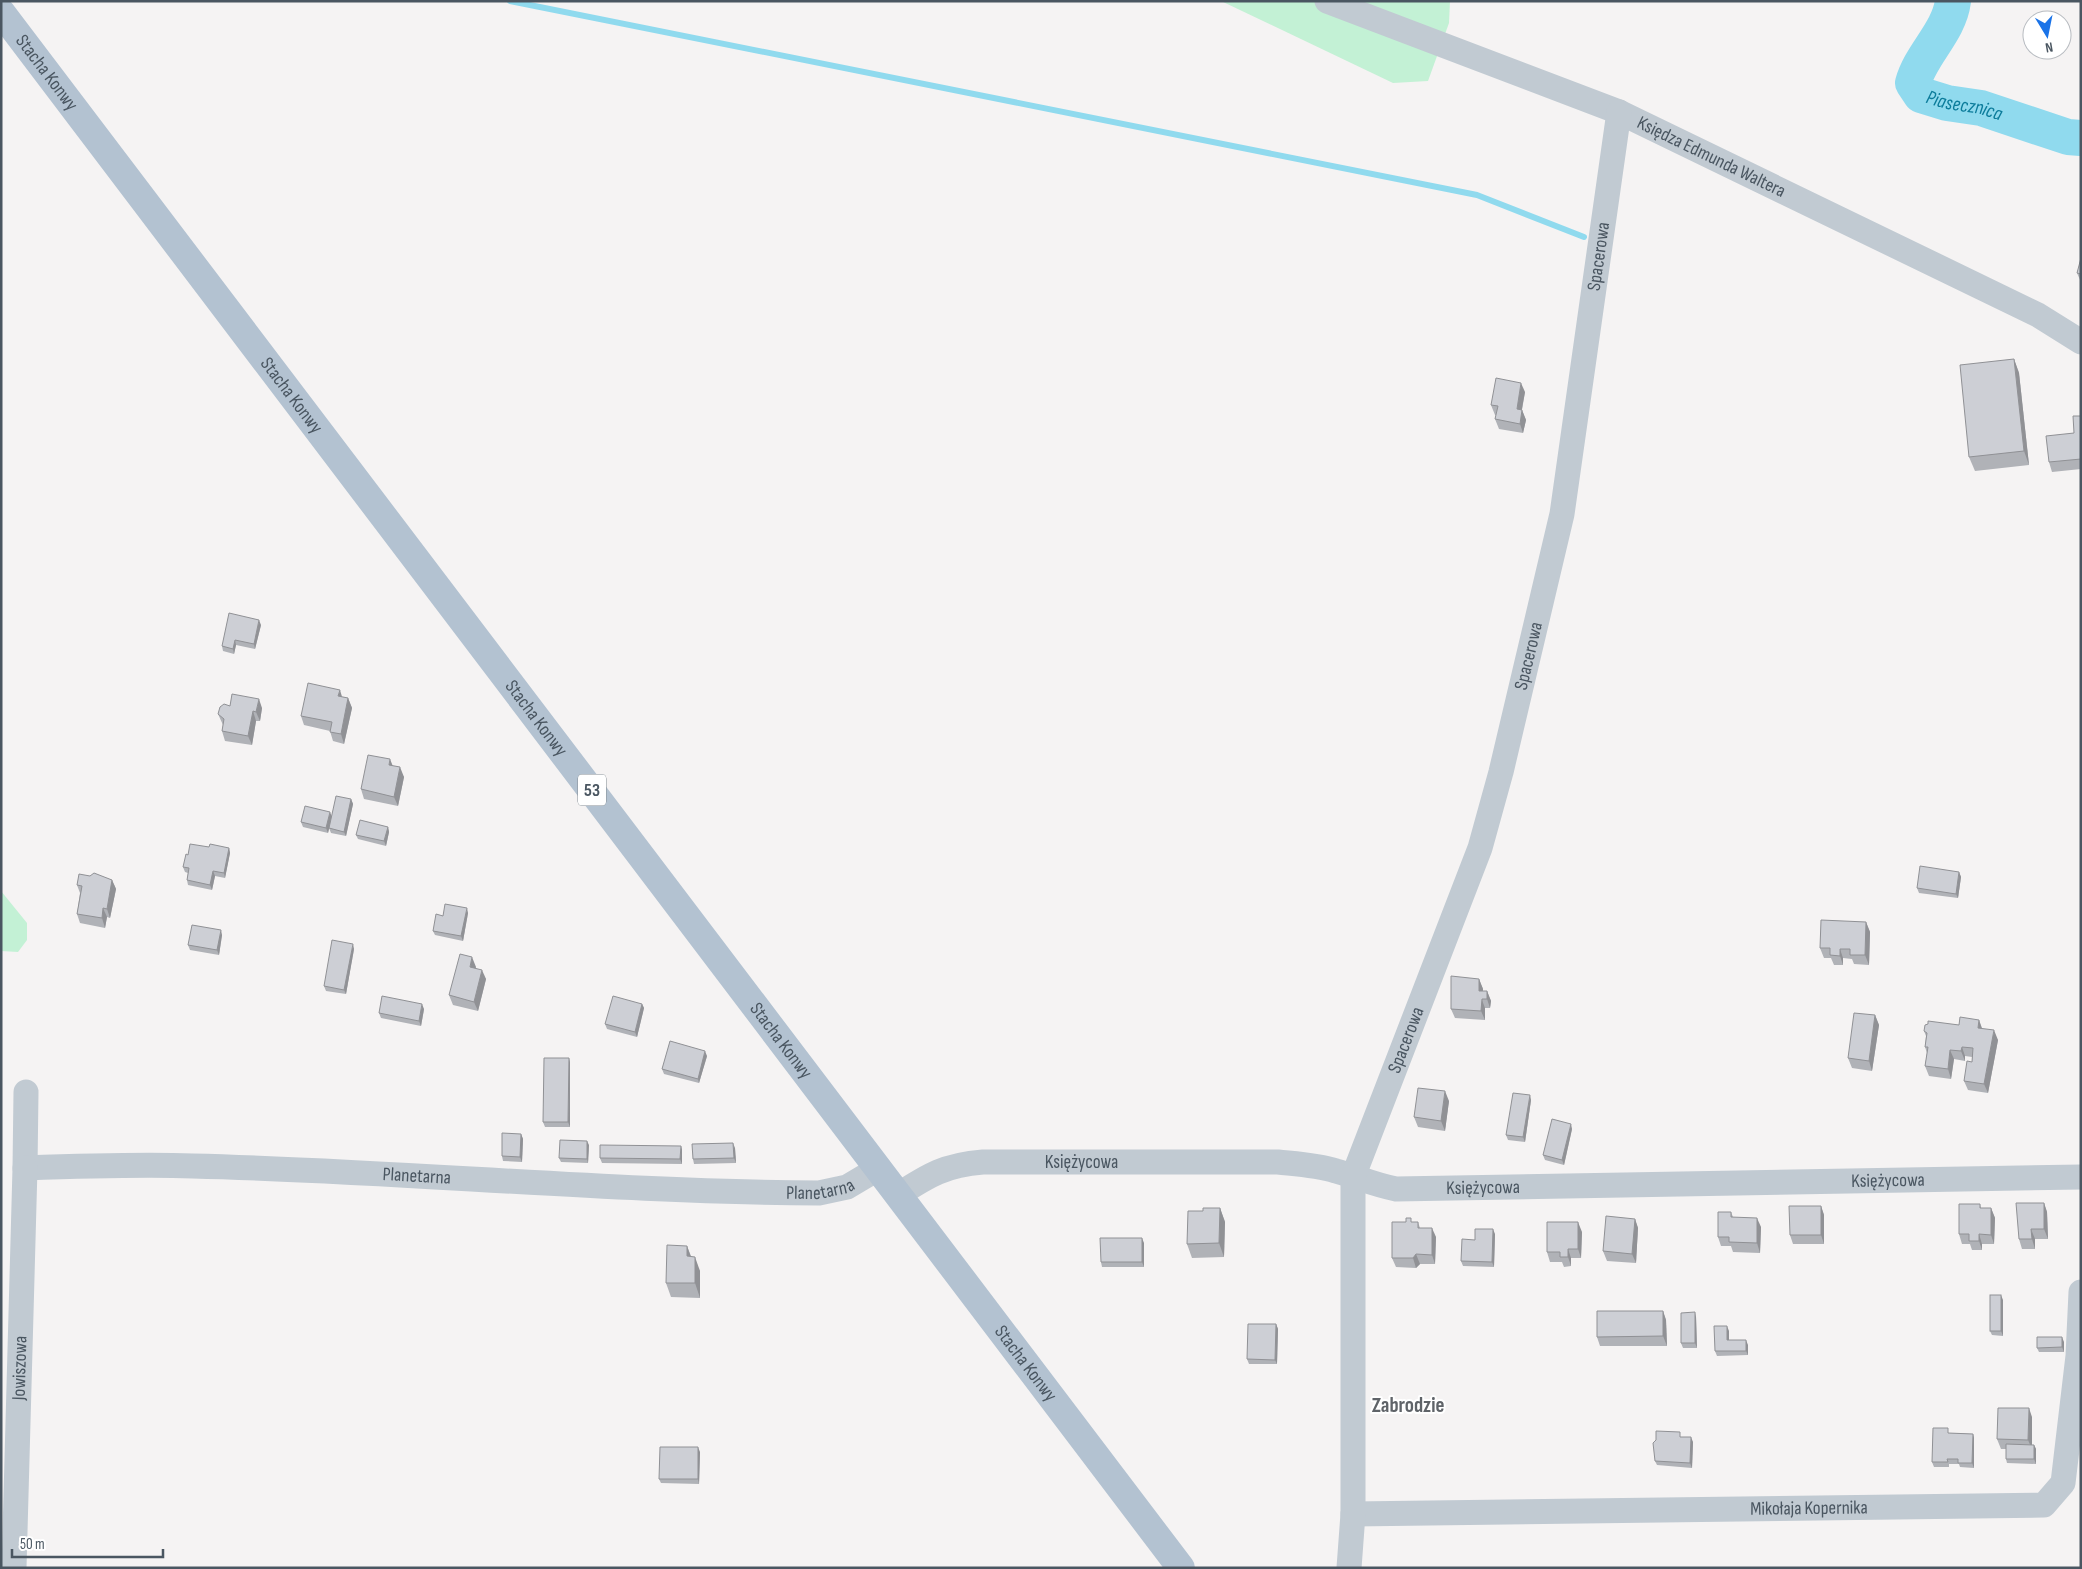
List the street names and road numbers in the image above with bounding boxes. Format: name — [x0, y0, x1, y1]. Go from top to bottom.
street label: Stacha Konwy — [11, 30, 84, 116]
street label: Księdza Edmunda Waltera — [1633, 111, 1789, 202]
street label: Spacerowa — [1582, 220, 1615, 292]
street label: Stacha Konwy — [255, 353, 328, 438]
street label: Spacerowa — [1509, 620, 1548, 692]
street label: Stacha Konwy — [500, 675, 573, 761]
road number: 53 — [578, 774, 606, 806]
street label: Stacha Konwy — [745, 998, 818, 1084]
street label: Spacerowa — [1383, 1004, 1429, 1076]
street label: Księżycowa — [1045, 1151, 1118, 1174]
street label: Planetarna — [382, 1162, 452, 1189]
street label: Księżycowa — [1851, 1168, 1925, 1193]
street label: Planetarna — [786, 1174, 859, 1205]
street label: Księżycowa — [1446, 1175, 1520, 1200]
street label: Stacha Konwy — [990, 1321, 1062, 1407]
street label: Jowiszowa — [7, 1335, 32, 1402]
street label: Mikołaja Kopernika — [1750, 1496, 1868, 1520]

